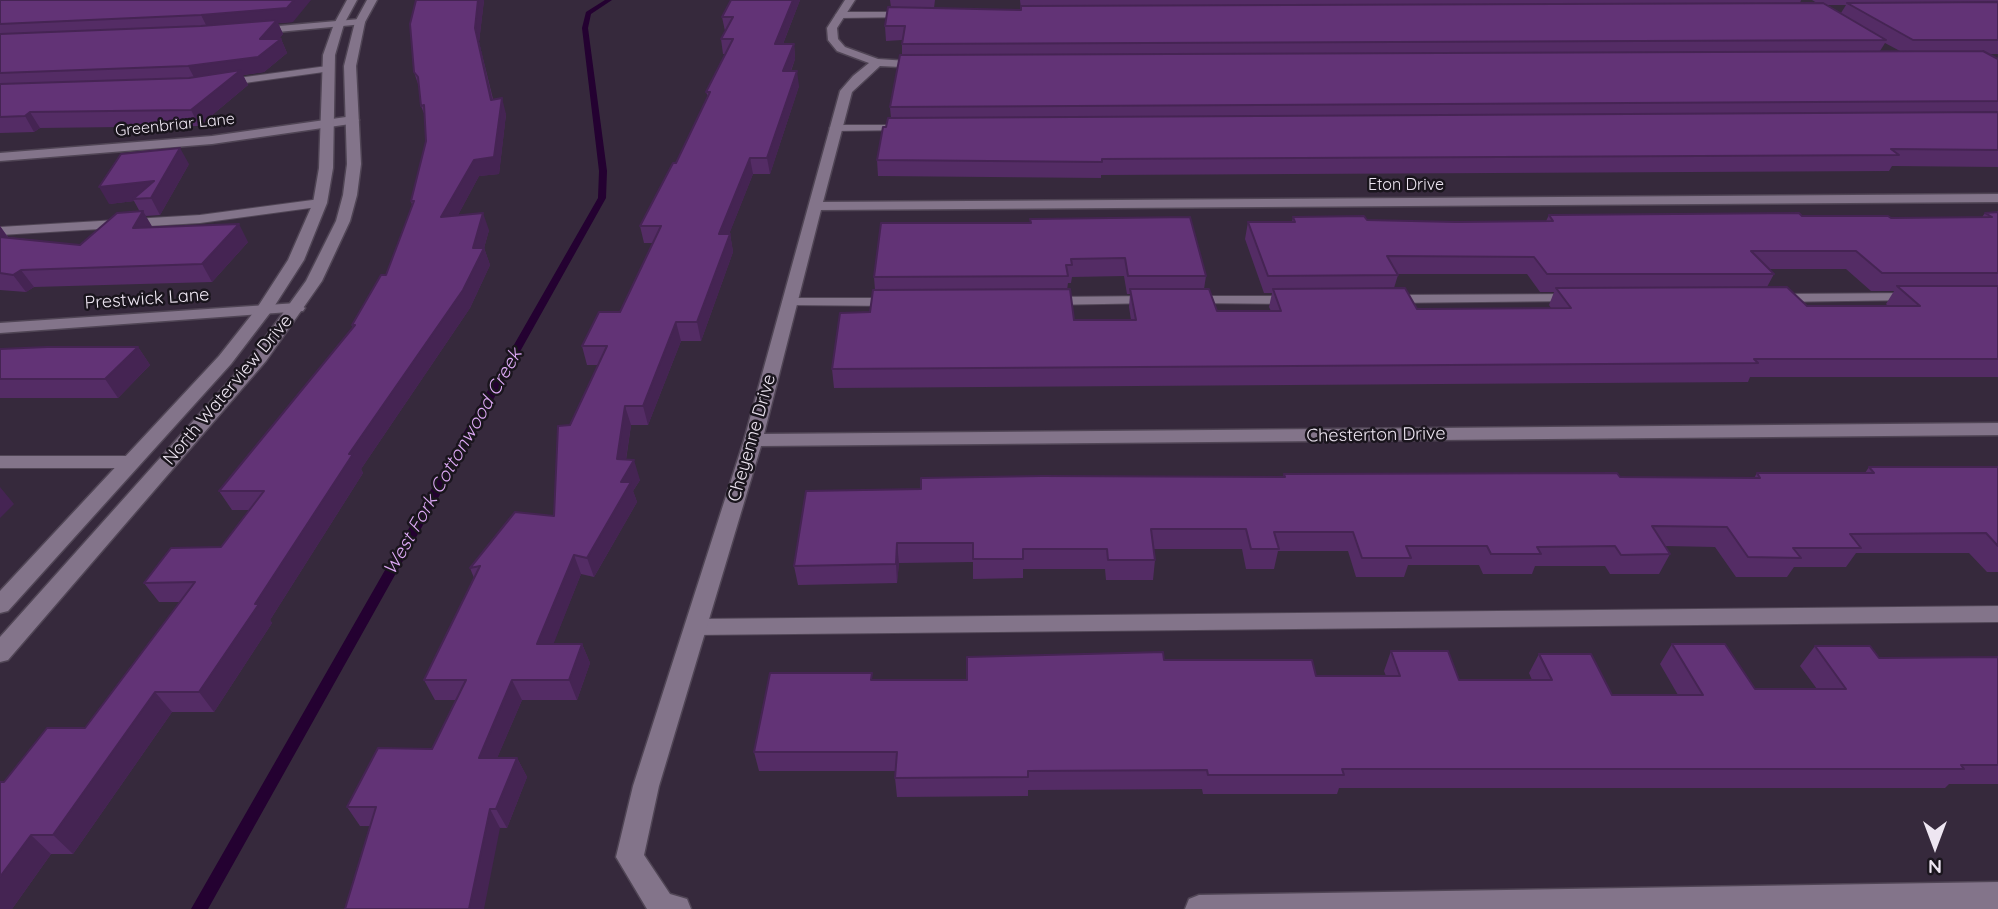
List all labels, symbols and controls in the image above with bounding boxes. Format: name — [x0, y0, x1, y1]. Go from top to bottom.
street label: Greenbriar Lane — [114, 109, 236, 141]
street label: Eton Drive — [1368, 175, 1444, 195]
street label: Prestwick Lane — [84, 284, 210, 314]
street label: North Waterview Drive — [159, 310, 297, 470]
water label: West Fork Cottonwood Creek — [379, 345, 527, 579]
street label: Cheyenne Drive — [723, 372, 781, 504]
street label: Chesterton Drive — [1306, 423, 1446, 447]
north arrow — [1900, 811, 1970, 881]
text: N — [1928, 855, 1942, 879]

